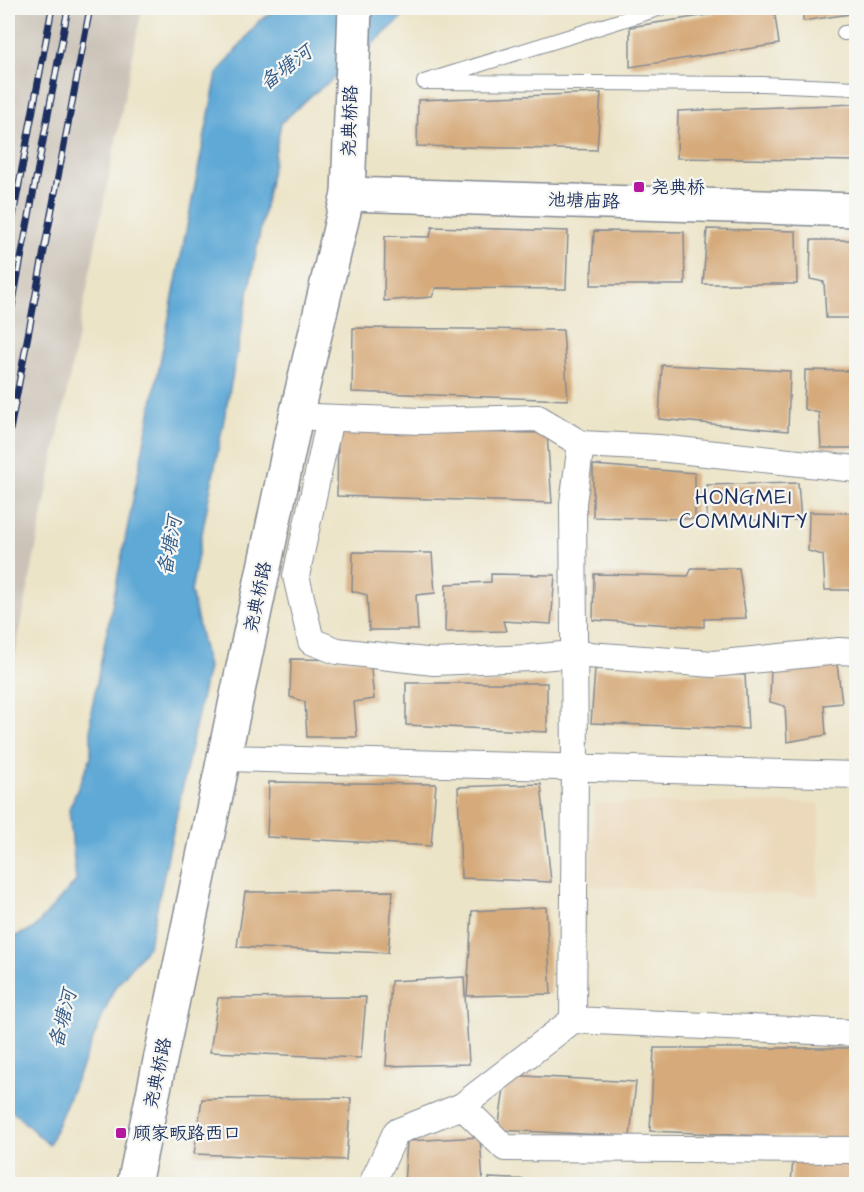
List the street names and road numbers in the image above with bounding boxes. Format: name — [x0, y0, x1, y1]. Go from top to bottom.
street label: 尧典桥路 — [336, 85, 364, 157]
street label: 池塘庙路 — [548, 187, 620, 215]
street label: 尧典桥路 — [238, 559, 278, 635]
street label: 尧典桥路 — [138, 1035, 178, 1111]

